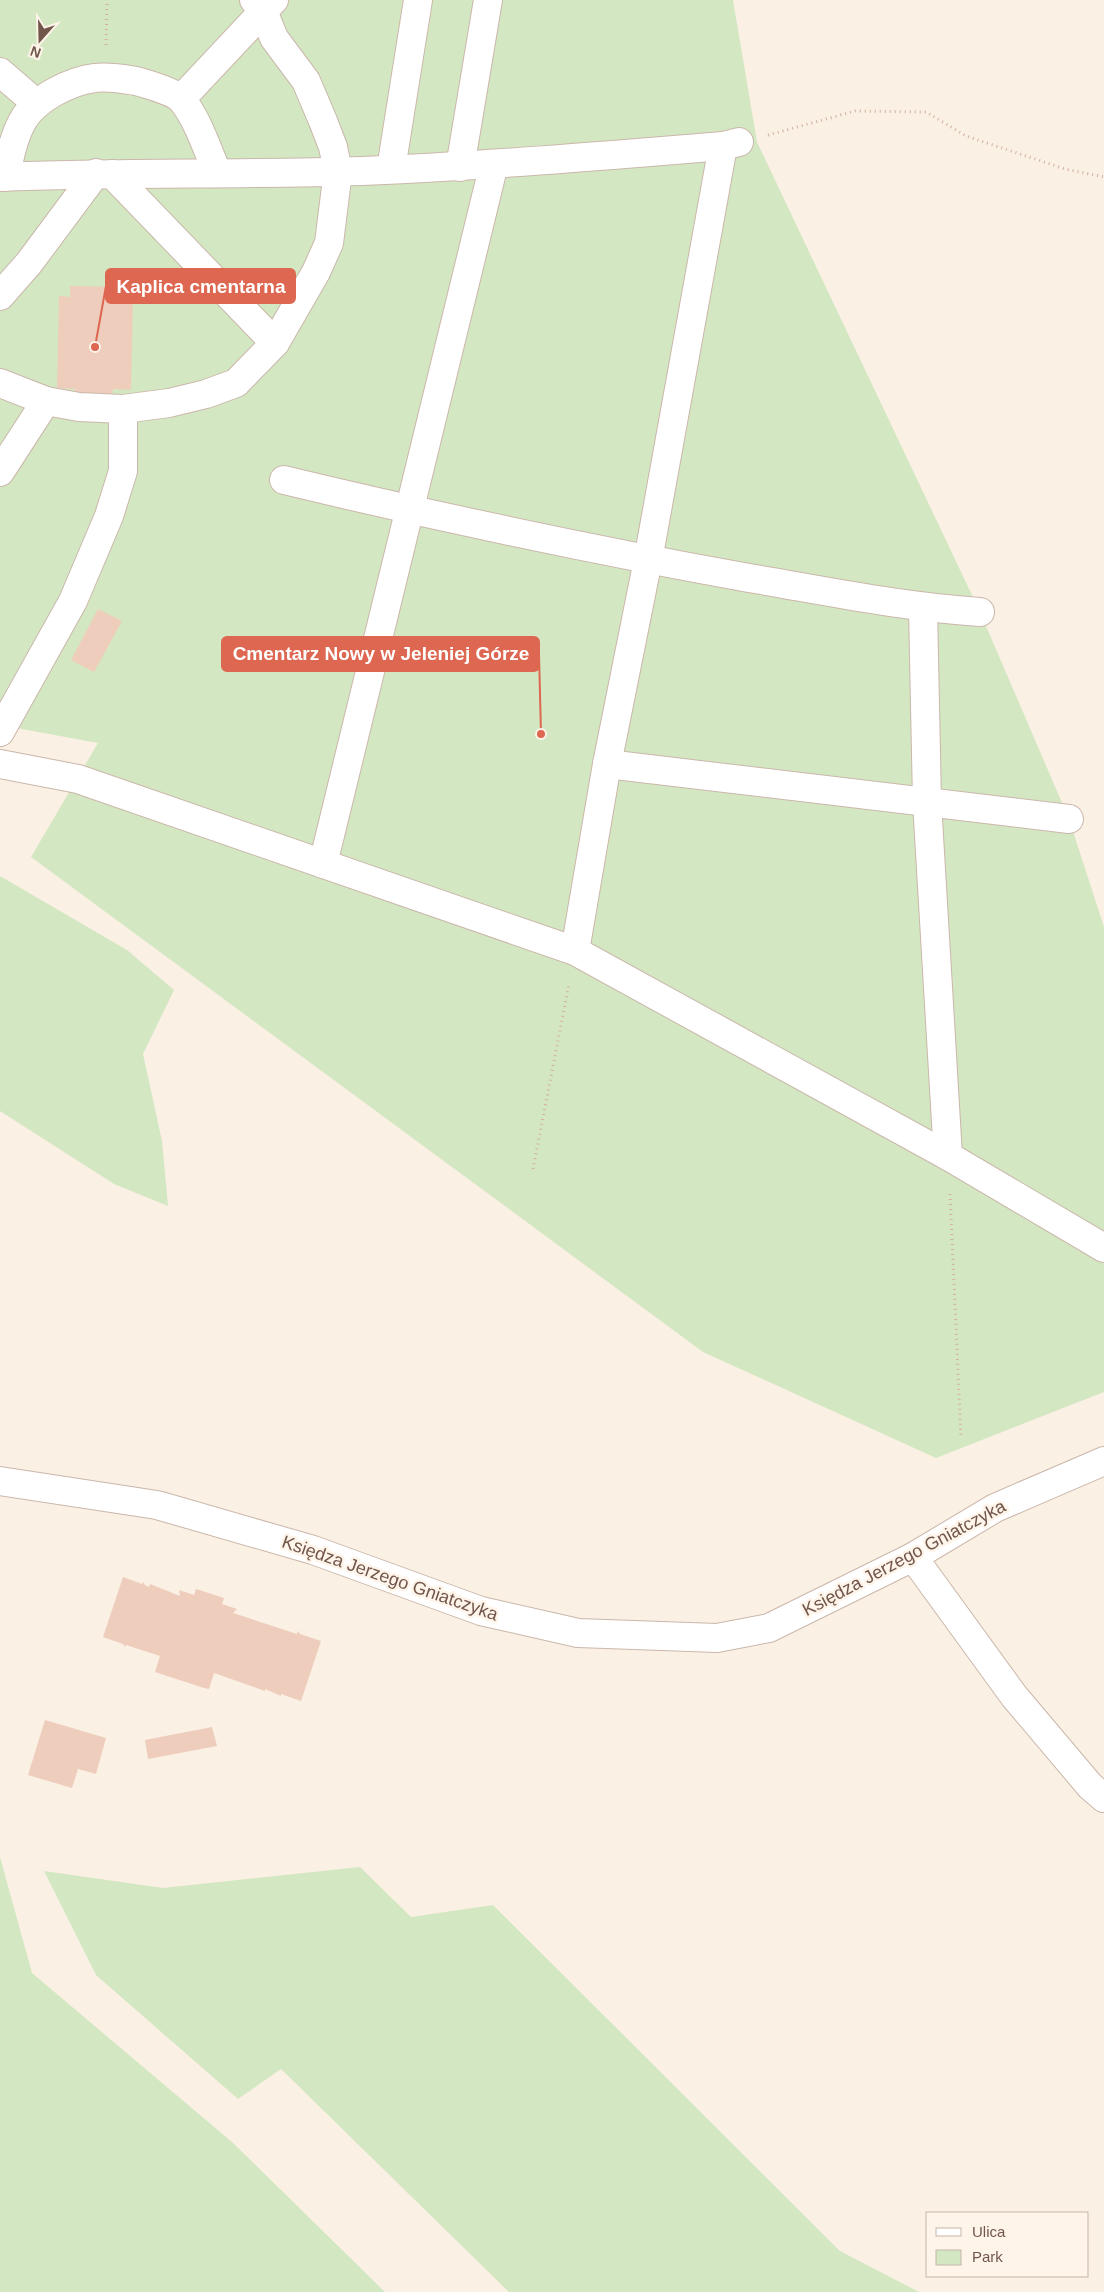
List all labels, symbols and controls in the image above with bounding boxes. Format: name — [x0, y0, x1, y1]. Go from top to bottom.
north arrow — [15, 15, 65, 65]
text: N — [28, 43, 43, 61]
callout: Kaplica cmentarna — [106, 269, 295, 303]
text: Kaplica cmentarna — [117, 276, 286, 297]
callout: Cmentarz Nowy w Jeleniej Górze — [222, 637, 539, 671]
text: Cmentarz Nowy w Jeleniej Górze — [233, 643, 529, 664]
street label: Księdza Jerzego Gniatczyka — [799, 1495, 1010, 1620]
street label: Księdza Jerzego Gniatczyka — [279, 1532, 502, 1625]
legend — [926, 2212, 1089, 2277]
text: Ulica — [972, 2223, 1006, 2240]
text: Park — [972, 2248, 1003, 2265]

